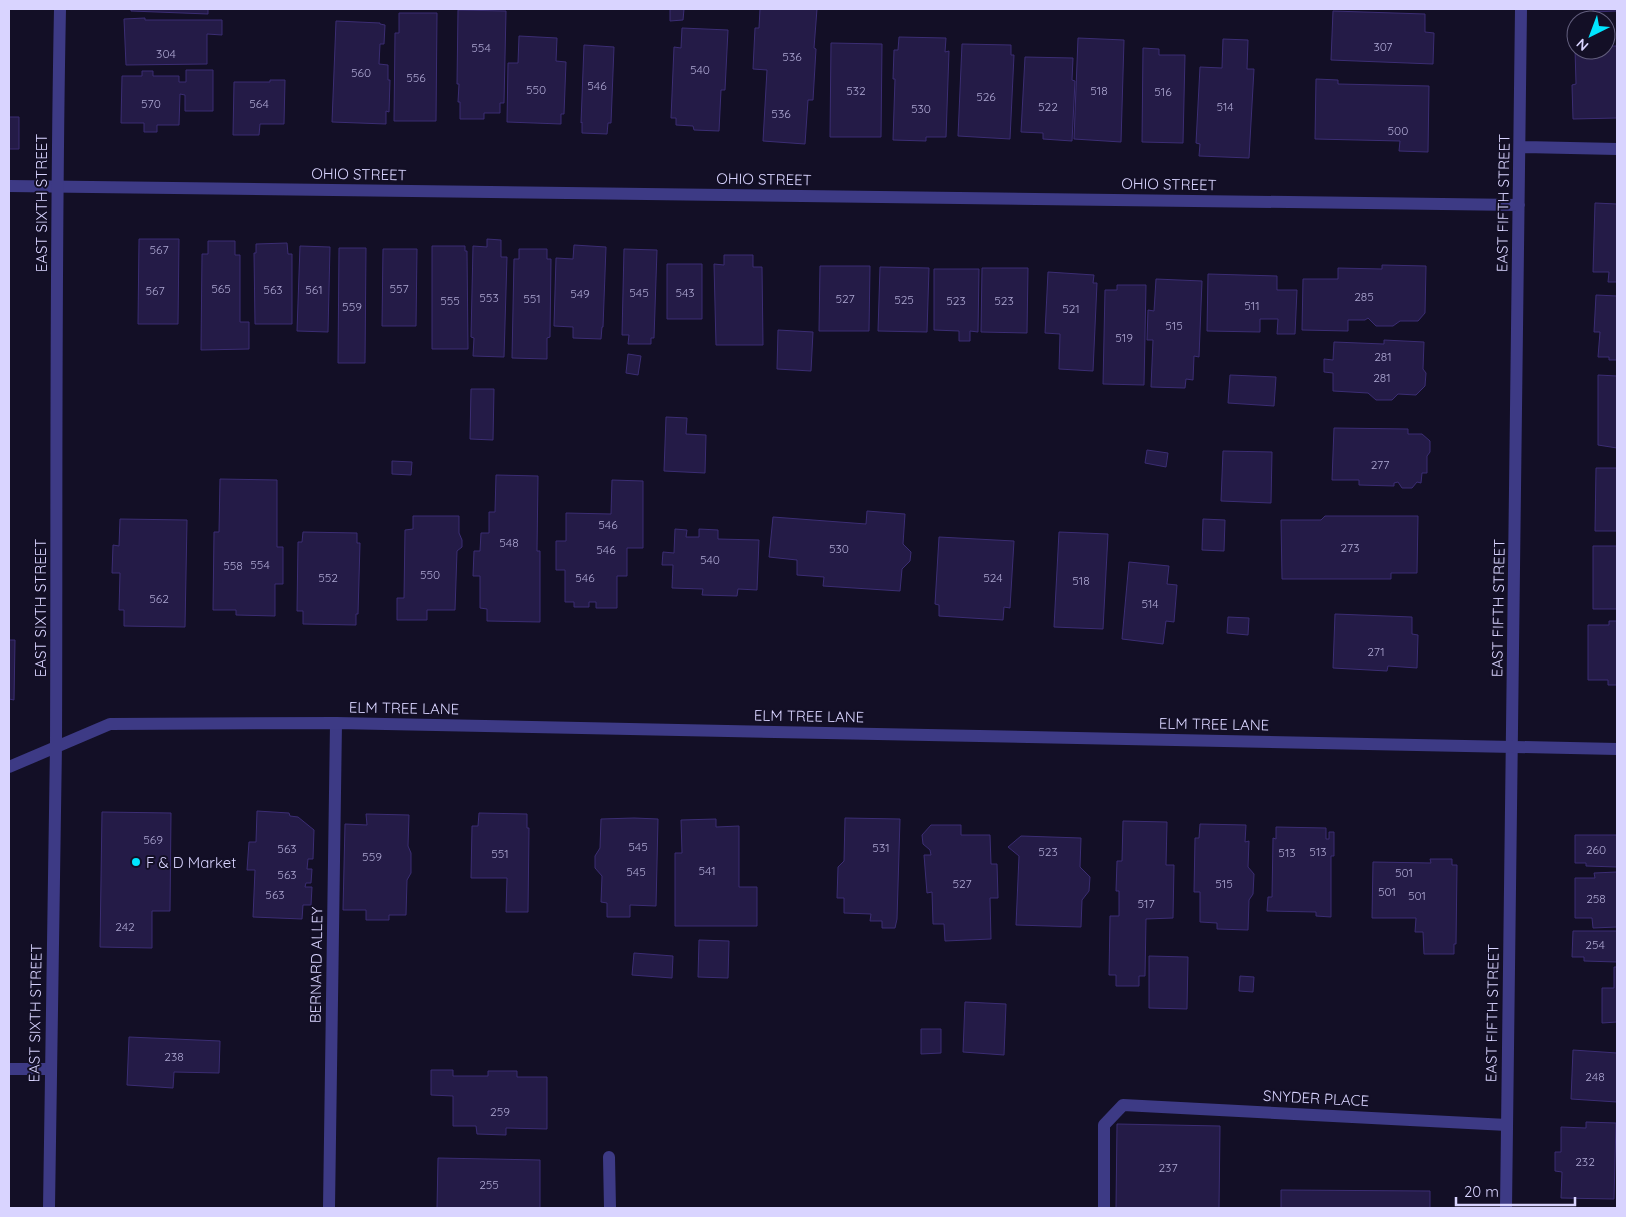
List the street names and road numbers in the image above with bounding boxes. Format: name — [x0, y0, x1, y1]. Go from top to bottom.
street label: EAST SIXTH STREET — [32, 134, 51, 272]
street label: EAST FIFTH STREET — [1492, 134, 1514, 272]
street label: OHIO STREET — [311, 164, 407, 184]
street label: OHIO STREET — [716, 169, 812, 189]
street label: OHIO STREET — [1121, 174, 1217, 194]
street label: EAST SIXTH STREET — [31, 539, 50, 677]
street label: EAST FIFTH STREET — [1487, 539, 1509, 677]
street label: ELM TREE LANE — [349, 698, 459, 718]
street label: ELM TREE LANE — [754, 706, 864, 726]
street label: ELM TREE LANE — [1159, 714, 1269, 734]
street label: BERNARD ALLEY — [305, 906, 327, 1023]
street label: EAST SIXTH STREET — [24, 944, 46, 1082]
street label: EAST FIFTH STREET — [1481, 944, 1503, 1082]
street label: SNYDER PLACE — [1263, 1086, 1369, 1110]

